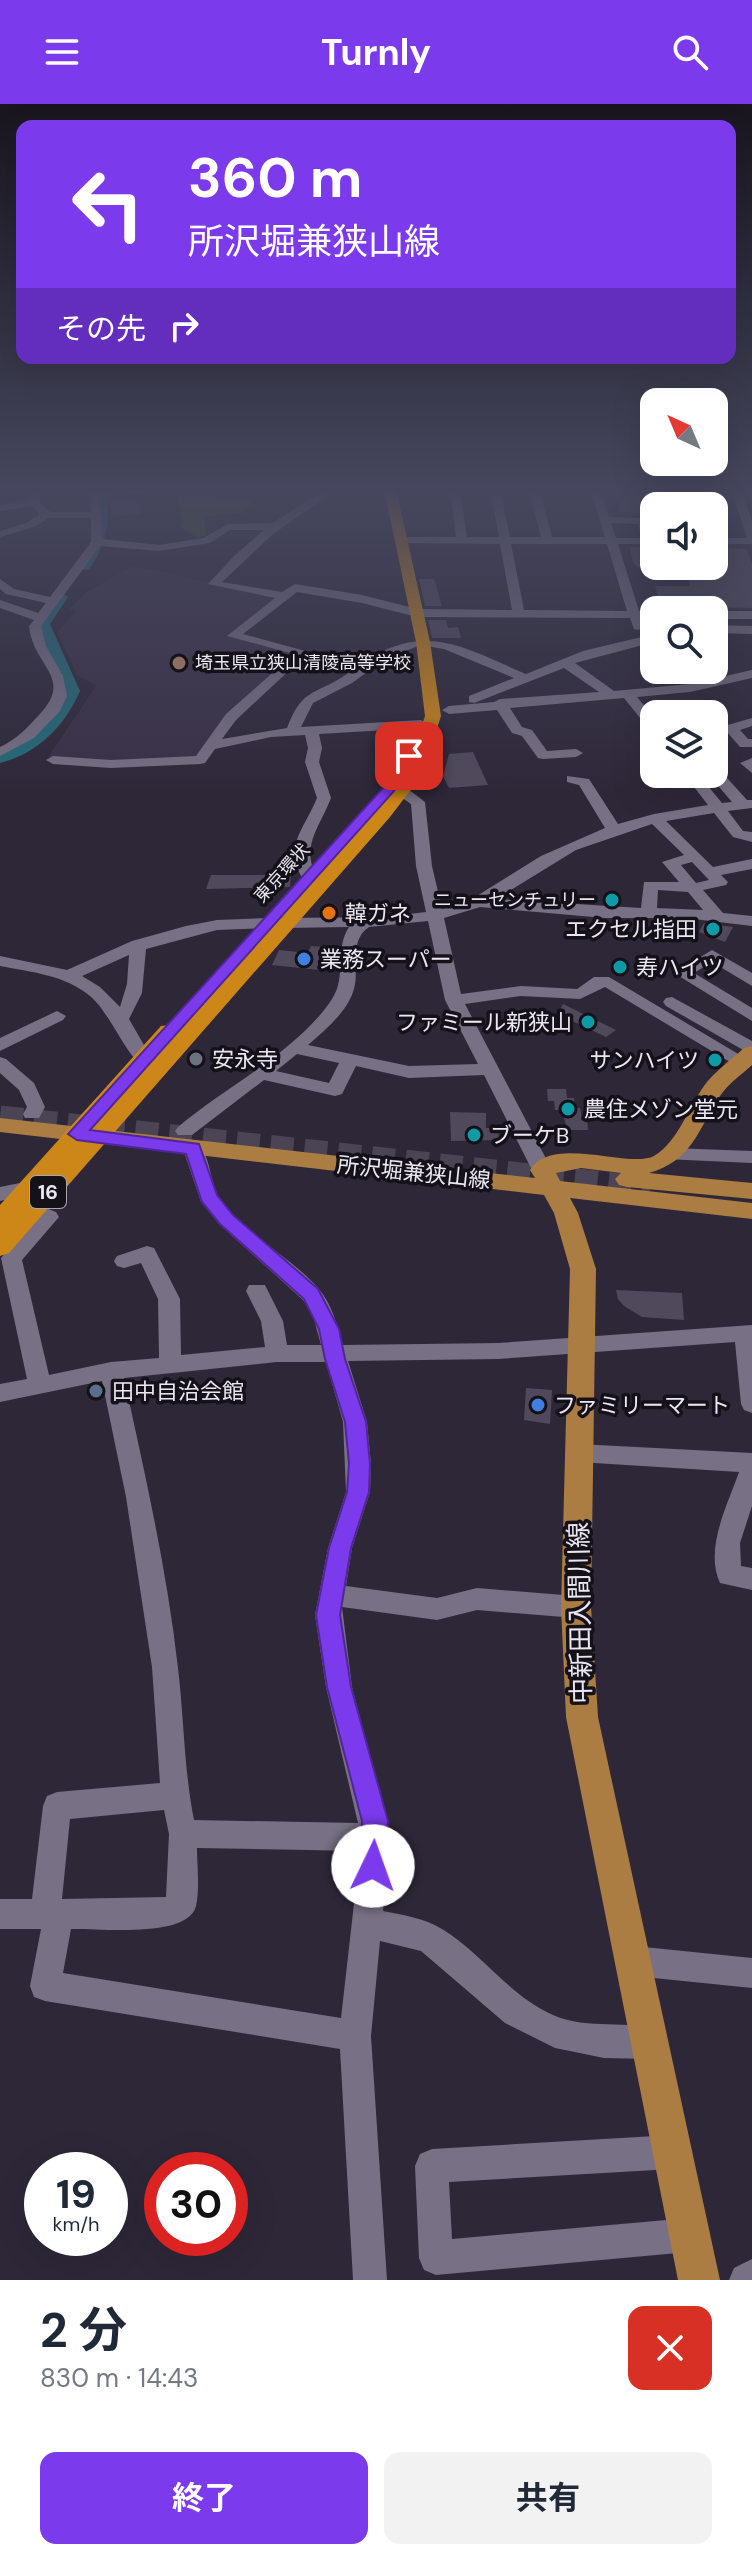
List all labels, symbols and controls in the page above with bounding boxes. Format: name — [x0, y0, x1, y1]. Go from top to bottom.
text: Turnly — [321, 29, 431, 76]
icon: menu — [40, 30, 84, 74]
icon: search — [668, 30, 712, 74]
text: 360 m — [188, 141, 363, 214]
icon: left — [56, 152, 160, 256]
text: 所沢堀兼狭山線 — [188, 218, 440, 265]
icon: right — [162, 304, 206, 348]
text: その先 — [56, 309, 146, 348]
north arrow — [640, 388, 728, 476]
map controls — [640, 388, 728, 788]
button: sound — [640, 492, 728, 580]
button: search — [640, 596, 728, 684]
place label: 埼玉県立狭山清陵高等学校 — [195, 651, 411, 675]
marker: 埼玉県立狭山清陵高等学校 — [170, 654, 188, 672]
button: layers — [640, 700, 728, 788]
pin — [375, 722, 443, 790]
icon: arrive — [387, 734, 431, 778]
street label: 東京環状 — [249, 838, 315, 908]
place label: ニューセンチュリー — [434, 888, 596, 912]
marker: ニューセンチュリー — [603, 891, 621, 909]
place label: 韓ガネ — [345, 899, 411, 928]
marker: 韓ガネ — [320, 904, 338, 922]
place label: エクセル指田 — [565, 915, 697, 944]
marker: エクセル指田 — [704, 920, 722, 938]
place label: 業務スーパー — [320, 945, 452, 974]
marker: 業務スーパー — [295, 950, 313, 968]
place label: 寿ハイツ — [636, 953, 724, 982]
marker: 寿ハイツ — [611, 958, 629, 976]
place label: ファミール新狭山 — [396, 1008, 572, 1037]
marker: ファミール新狭山 — [579, 1013, 597, 1031]
place label: 安永寺 — [212, 1045, 278, 1074]
place label: サンハイツ — [589, 1046, 699, 1075]
marker: 安永寺 — [187, 1050, 205, 1068]
marker: サンハイツ — [706, 1051, 724, 1069]
place label: 農住メゾン堂元 — [584, 1095, 738, 1124]
marker: 農住メゾン堂元 — [559, 1100, 577, 1118]
place label: ブーケB — [490, 1121, 569, 1150]
marker: ブーケB — [465, 1126, 483, 1144]
street label: 所沢堀兼狭山線 — [336, 1150, 492, 1195]
road number: 16 — [30, 1176, 66, 1208]
place label: 田中自治会館 — [112, 1377, 244, 1406]
marker: 田中自治会館 — [87, 1382, 105, 1400]
place label: ファミリーマート — [554, 1391, 730, 1420]
marker: ファミリーマート — [529, 1396, 547, 1414]
street label: 中新田入間川線 — [561, 1522, 599, 1704]
position arrow — [331, 1824, 415, 1908]
speed limit sign: 30 — [144, 2152, 248, 2256]
text: 19 — [56, 2168, 96, 2220]
text: km/h — [52, 2211, 100, 2237]
text: 2 分 — [40, 2299, 127, 2362]
button: close — [628, 2306, 712, 2390]
text: 830 m · 14:43 — [40, 2361, 198, 2395]
button: 終了 — [40, 2452, 368, 2544]
button: 共有 — [384, 2452, 712, 2544]

